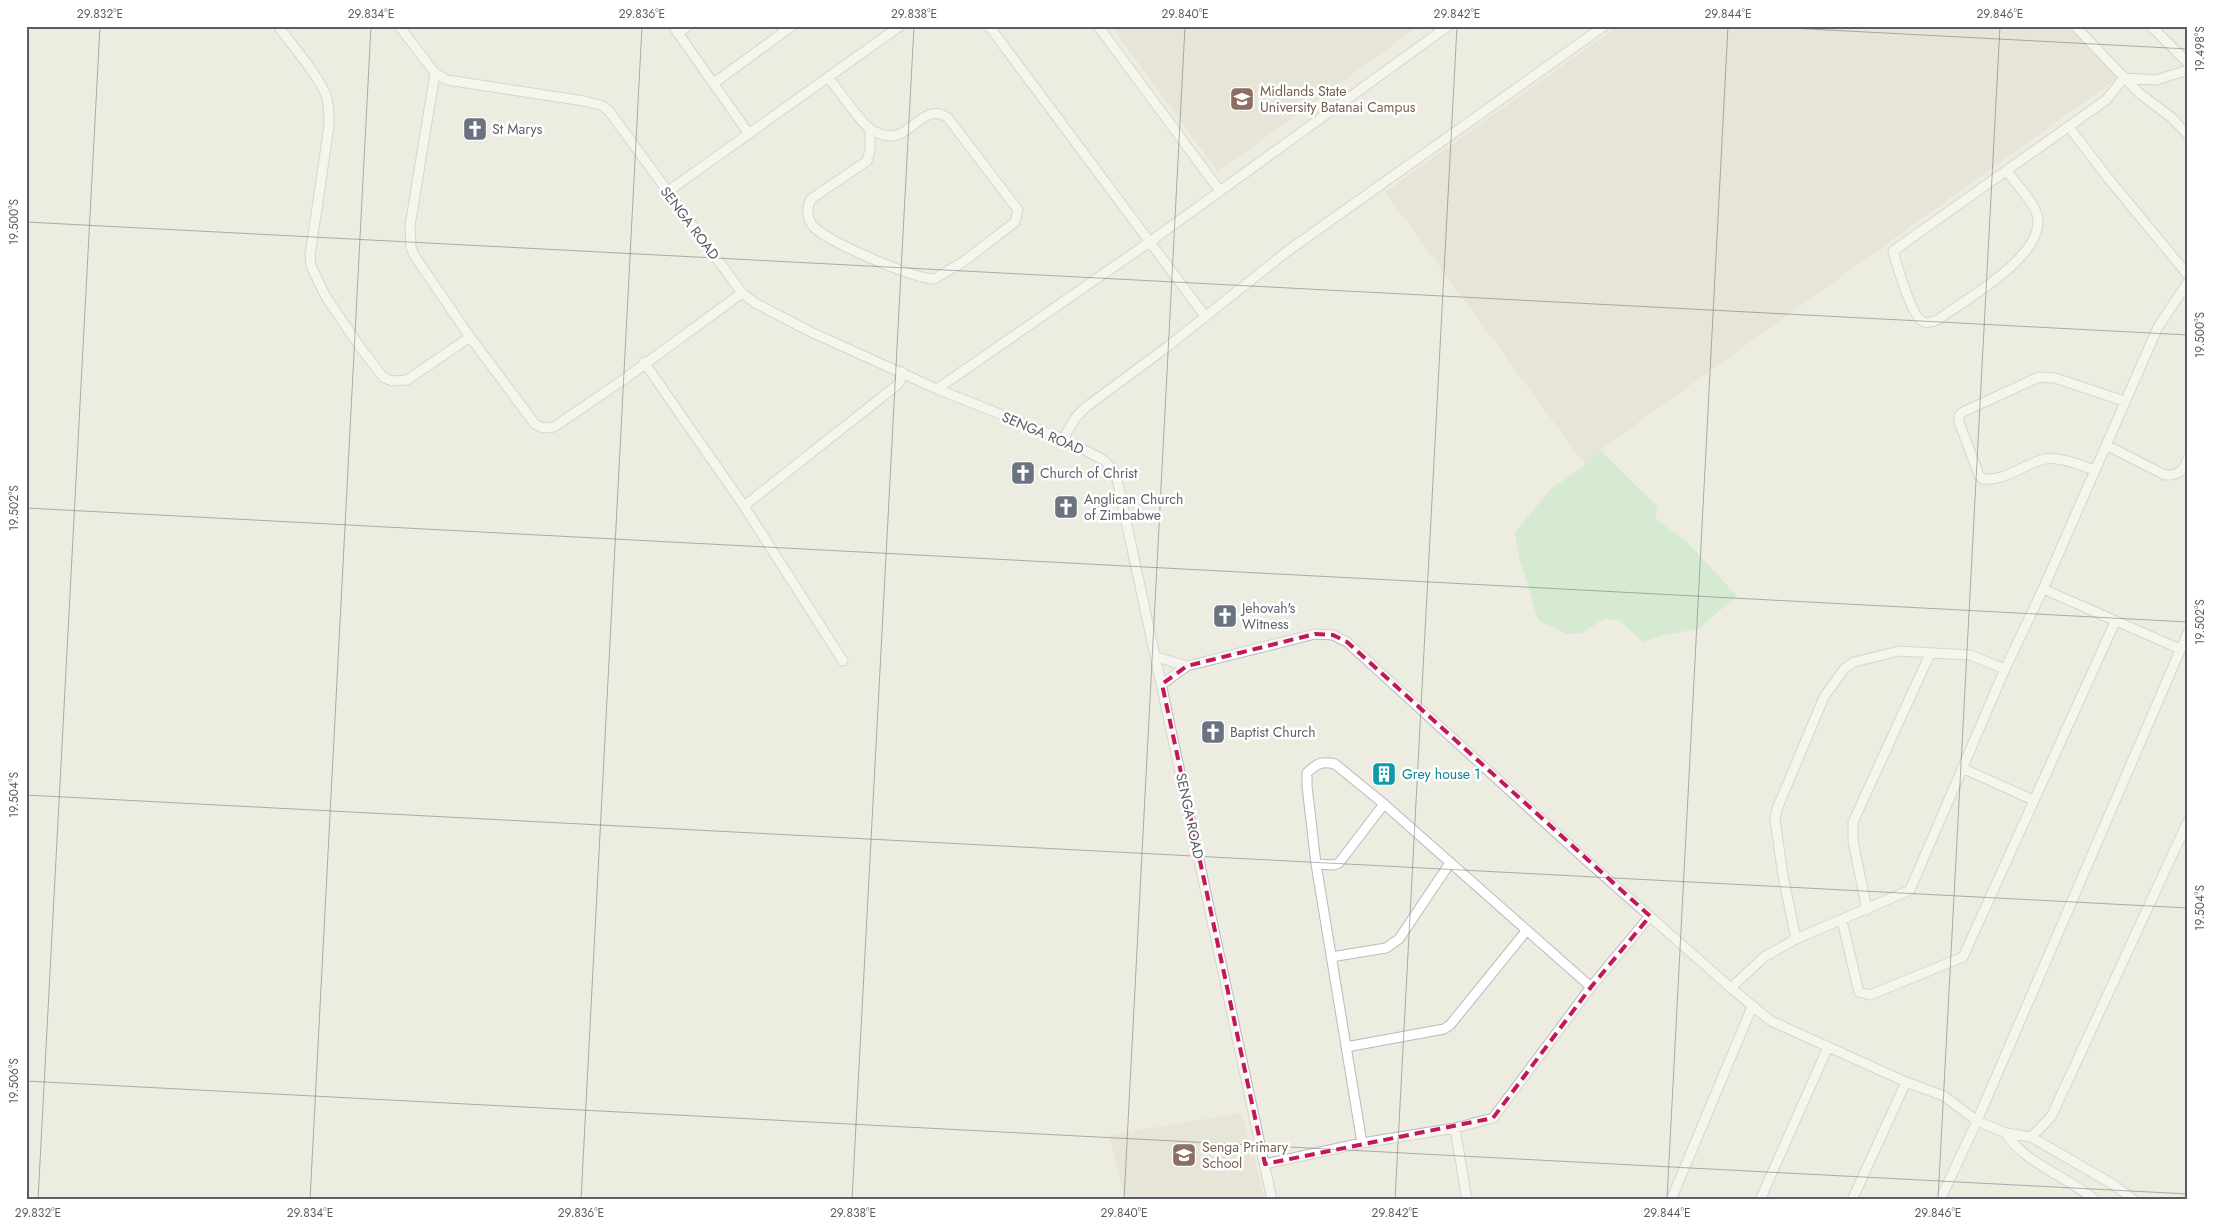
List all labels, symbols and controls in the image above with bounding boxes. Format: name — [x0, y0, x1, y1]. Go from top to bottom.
text: 29.832°E — [77, 5, 123, 23]
text: 29.834°E — [348, 5, 394, 23]
text: 29.836°E — [619, 5, 665, 23]
text: 29.838°E — [891, 5, 937, 23]
text: 29.840°E — [1161, 5, 1209, 23]
text: 29.842°E — [1434, 5, 1480, 23]
text: 29.844°E — [1705, 5, 1751, 23]
text: 29.846°E — [1977, 5, 2023, 23]
text: 19.498°S — [2191, 26, 2209, 72]
place label: Midlands State University Batanai Campus — [1260, 81, 1416, 117]
school or university icon: Midlands State University Batanai Campus — [1229, 86, 1255, 112]
church icon: St Marys — [462, 116, 488, 142]
place label: St Marys — [492, 119, 543, 139]
street label: SENGA ROAD — [656, 182, 724, 264]
text: 19.500°S — [5, 199, 23, 245]
text: 19.500°S — [2191, 312, 2209, 358]
street label: SENGA ROAD — [999, 407, 1087, 459]
church icon: Church of Christ — [1010, 460, 1036, 486]
place label: Church of Christ — [1040, 463, 1138, 483]
text: 19.502°S — [5, 485, 23, 531]
place label: Anglican Church of Zimbabwe — [1084, 489, 1183, 525]
church icon: Anglican Church of Zimbabwe — [1053, 494, 1079, 520]
place label: Jehovah's Witness — [1240, 598, 1296, 634]
text: 19.502°S — [2191, 599, 2209, 645]
church icon: Jehovah's Witness — [1212, 603, 1238, 629]
church icon: Baptist Church — [1200, 719, 1226, 745]
place label: Baptist Church — [1230, 722, 1316, 742]
building icon: Grey house 1 — [1371, 761, 1397, 787]
place label: Grey house 1 — [1402, 764, 1481, 784]
street label: SENGA ROAD — [1171, 771, 1209, 861]
text: 19.504°S — [5, 772, 23, 818]
text: 19.504°S — [2191, 885, 2209, 931]
text: 19.506°S — [5, 1058, 23, 1104]
place label: Senga Primary School — [1202, 1137, 1289, 1173]
school or university icon: Senga Primary School — [1171, 1142, 1197, 1168]
text: 29.832°E — [15, 1204, 61, 1222]
text: 29.834°E — [287, 1204, 333, 1222]
text: 29.836°E — [558, 1204, 604, 1222]
text: 29.838°E — [830, 1204, 876, 1222]
text: 29.840°E — [1100, 1204, 1148, 1222]
text: 29.842°E — [1372, 1204, 1418, 1222]
text: 29.844°E — [1644, 1204, 1690, 1222]
text: 29.846°E — [1915, 1204, 1961, 1222]

